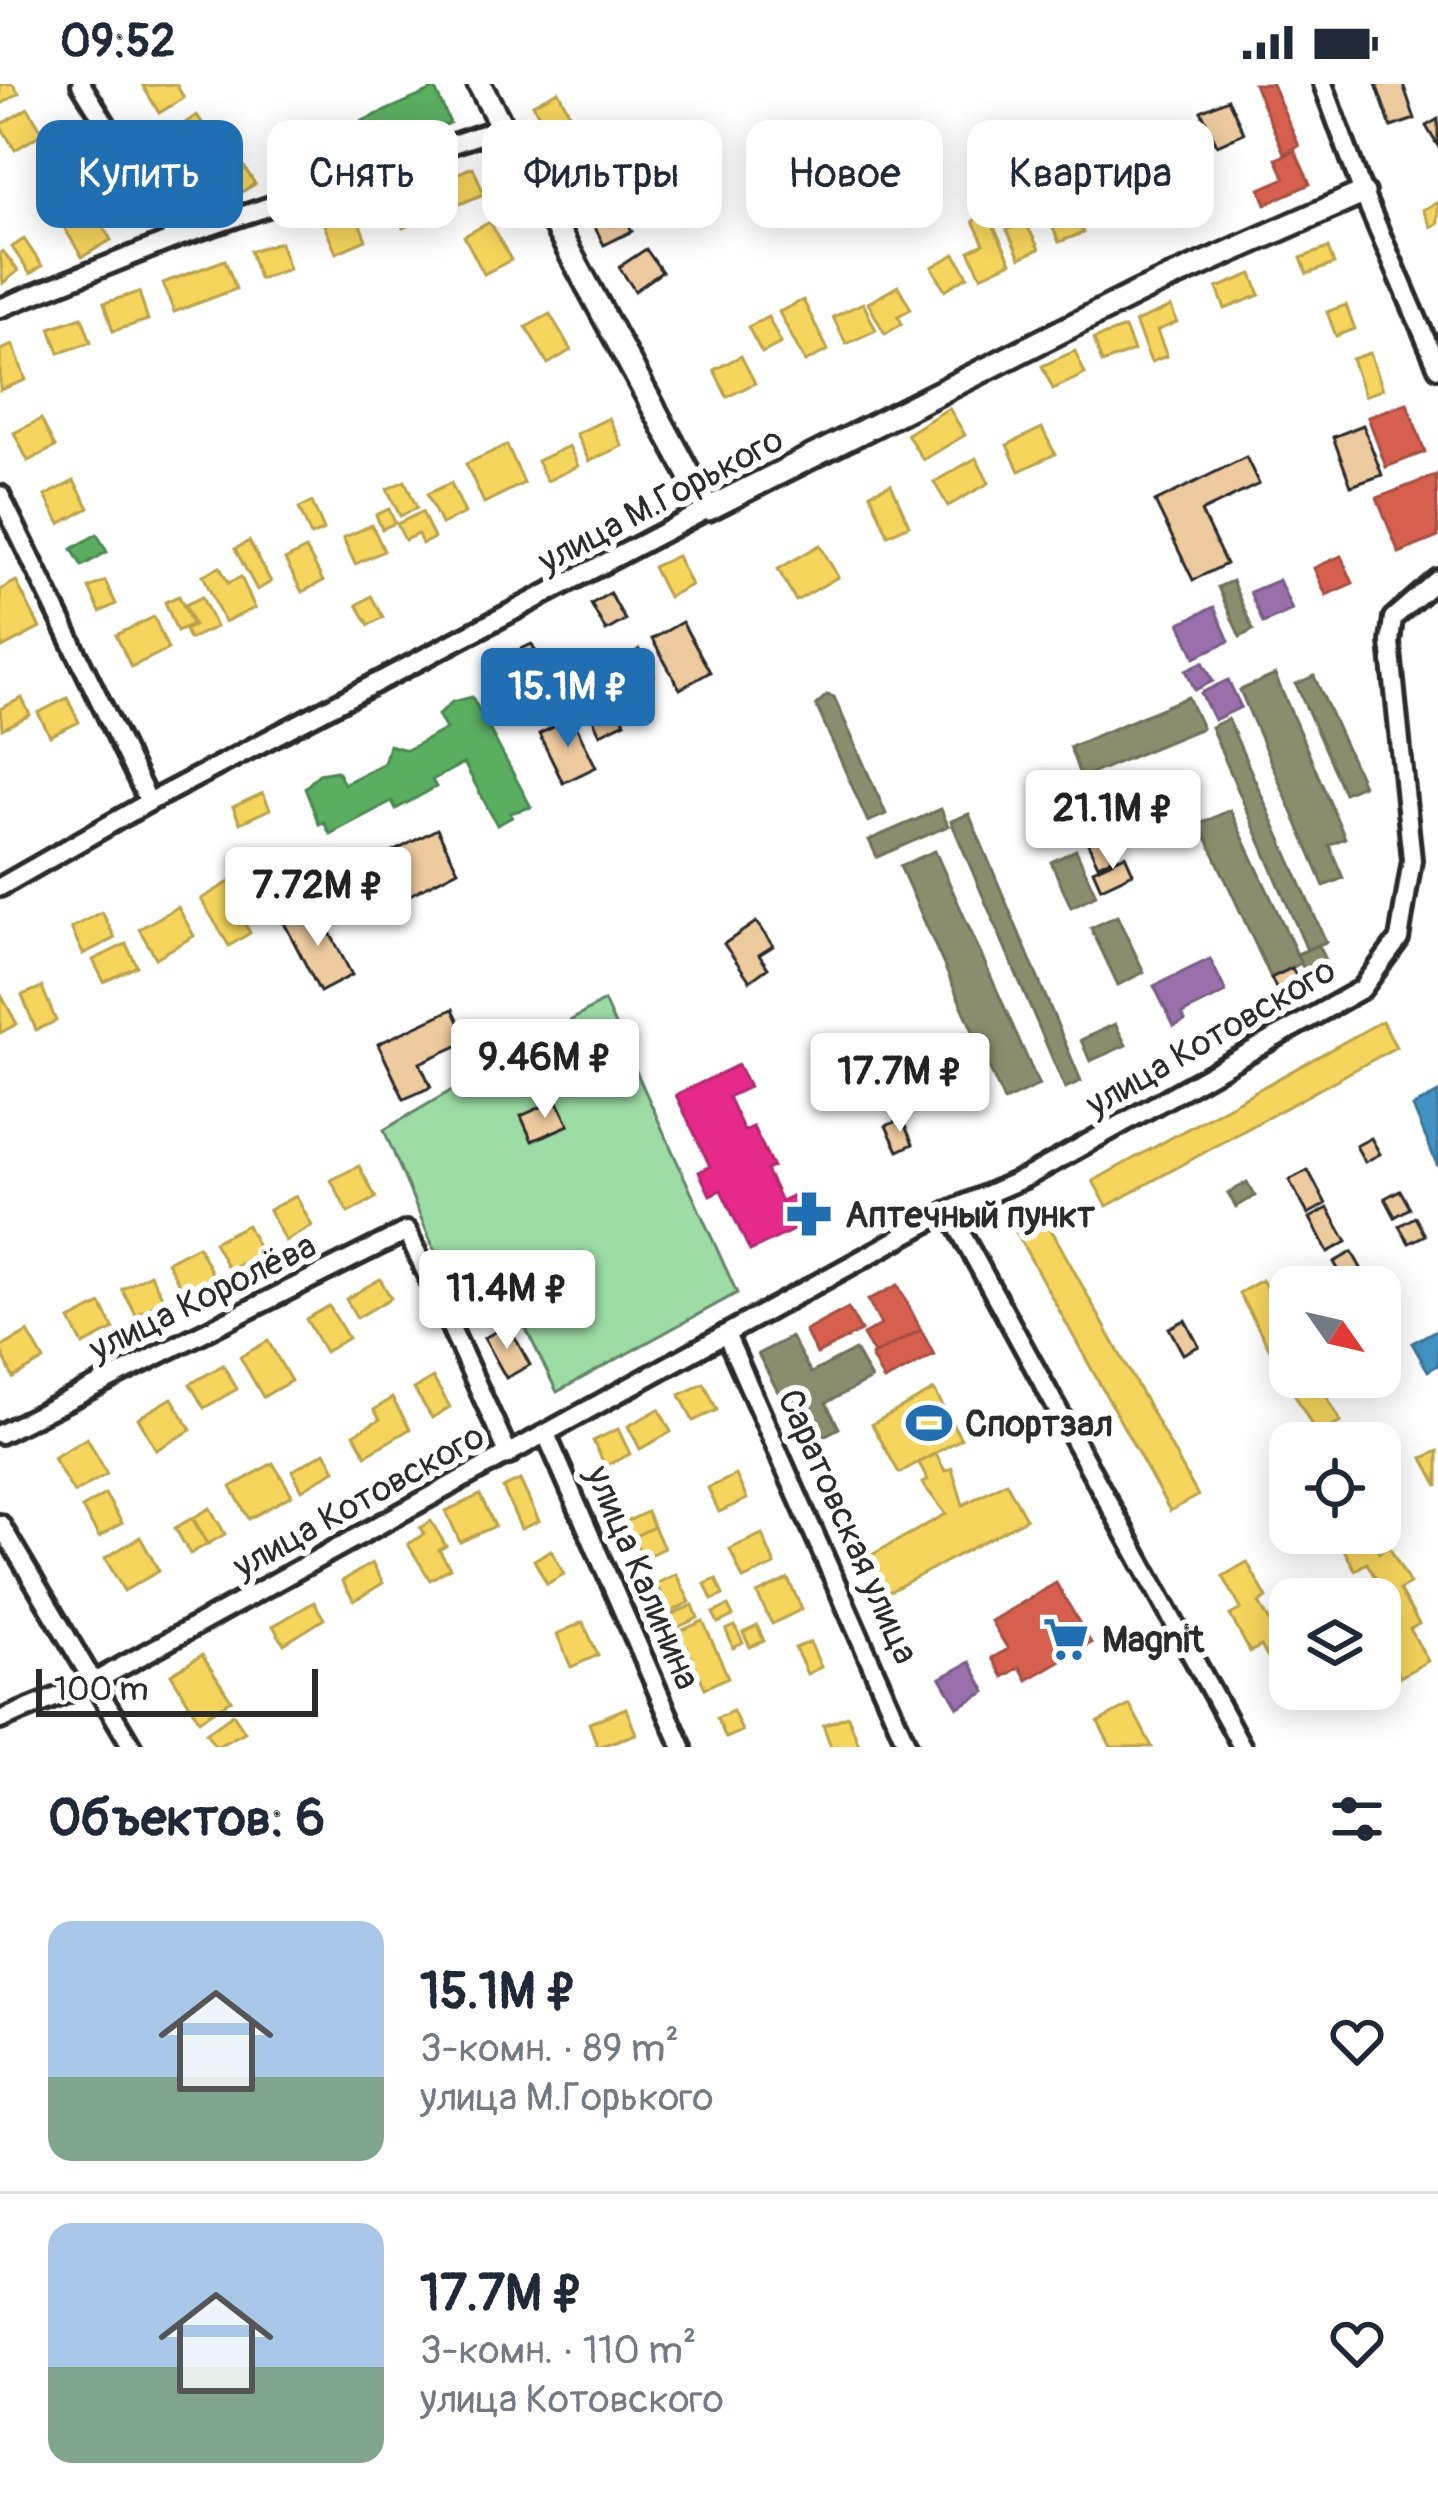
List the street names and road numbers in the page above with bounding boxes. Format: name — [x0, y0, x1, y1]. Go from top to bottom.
street label: улица М.Горького — [530, 417, 791, 584]
street label: улица Котовского — [1077, 948, 1343, 1127]
street label: улица Королёва — [81, 1223, 323, 1372]
street label: Саратовская улица — [767, 1382, 928, 1671]
street label: улица Котовского — [224, 1414, 492, 1589]
street label: улица Калинина — [575, 1458, 710, 1696]

